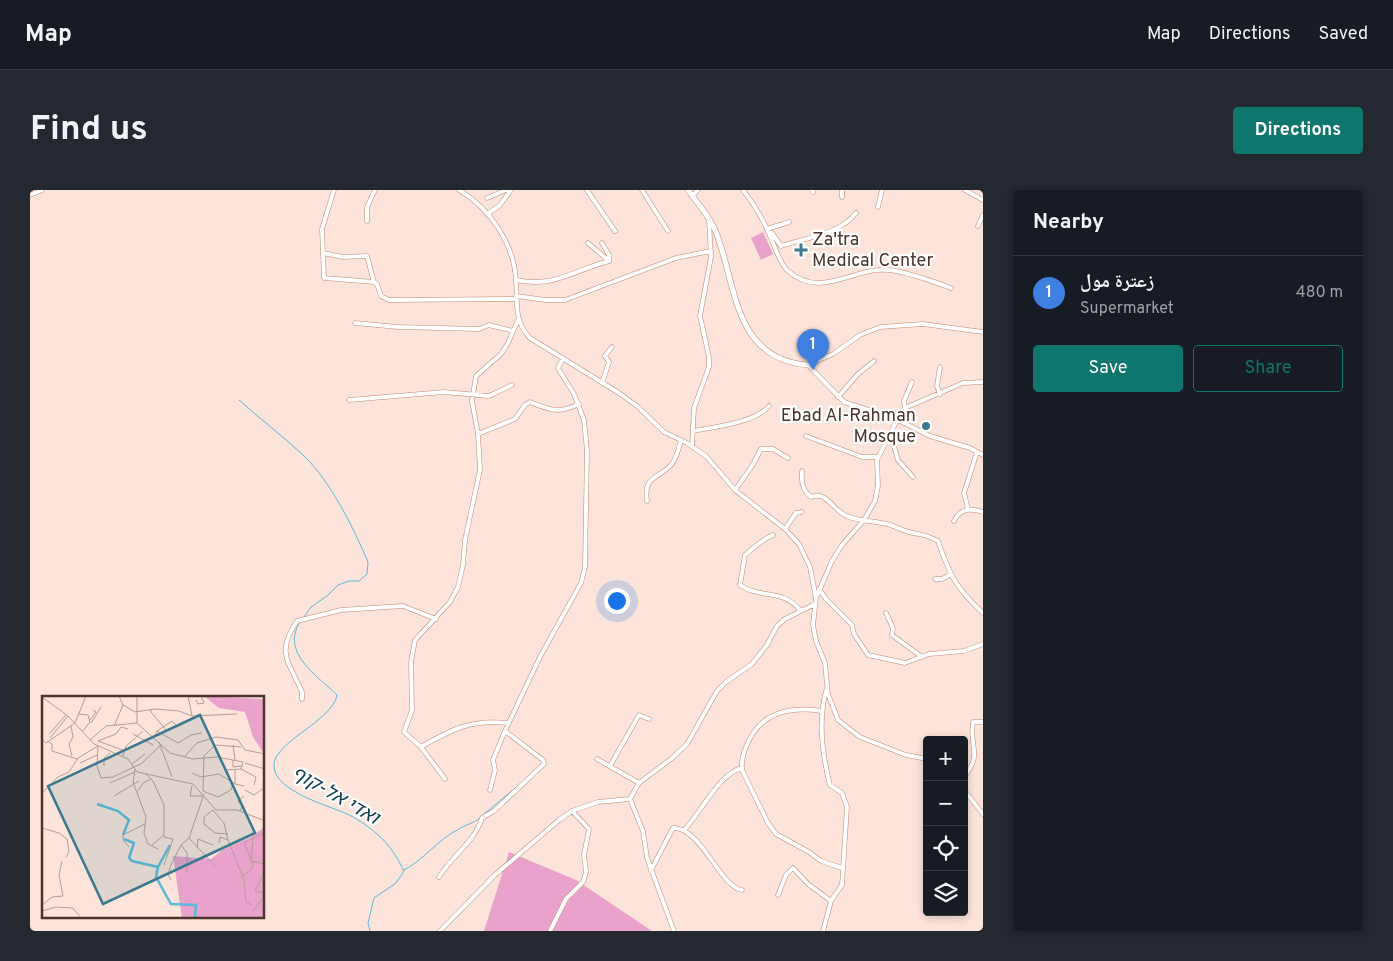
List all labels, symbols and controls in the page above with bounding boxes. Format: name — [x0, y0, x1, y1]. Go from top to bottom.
text: Map — [25, 20, 72, 50]
text: Map — [1147, 23, 1181, 46]
text: Directions — [1209, 23, 1291, 46]
text: Saved — [1319, 23, 1368, 46]
button: Directions — [1233, 107, 1363, 154]
text: Find us — [30, 108, 148, 152]
text: Nearby — [1033, 209, 1104, 236]
place label: Za'tra Medical Center — [812, 229, 933, 273]
marker: Za'tra Medical Center — [794, 243, 808, 257]
text: زعترة مول — [1080, 270, 1154, 294]
text: 1 — [1046, 283, 1052, 303]
text: 480 m — [1296, 283, 1343, 303]
text: Supermarket — [1080, 299, 1174, 319]
pin: 1 — [797, 329, 829, 370]
button: Save — [1033, 345, 1183, 392]
button: Share — [1193, 345, 1343, 392]
place label: Ebad Al-Rahman Mosque — [781, 405, 916, 449]
marker: Ebad Al-Rahman Mosque — [920, 420, 932, 432]
your location — [604, 588, 630, 614]
inset map — [42, 696, 265, 918]
map controls — [923, 736, 968, 916]
button: + — [923, 736, 968, 781]
water label: ואדי אל-קוף — [287, 761, 385, 832]
button: − — [923, 781, 968, 826]
button: locate — [923, 826, 968, 871]
button: layers — [923, 871, 968, 916]

